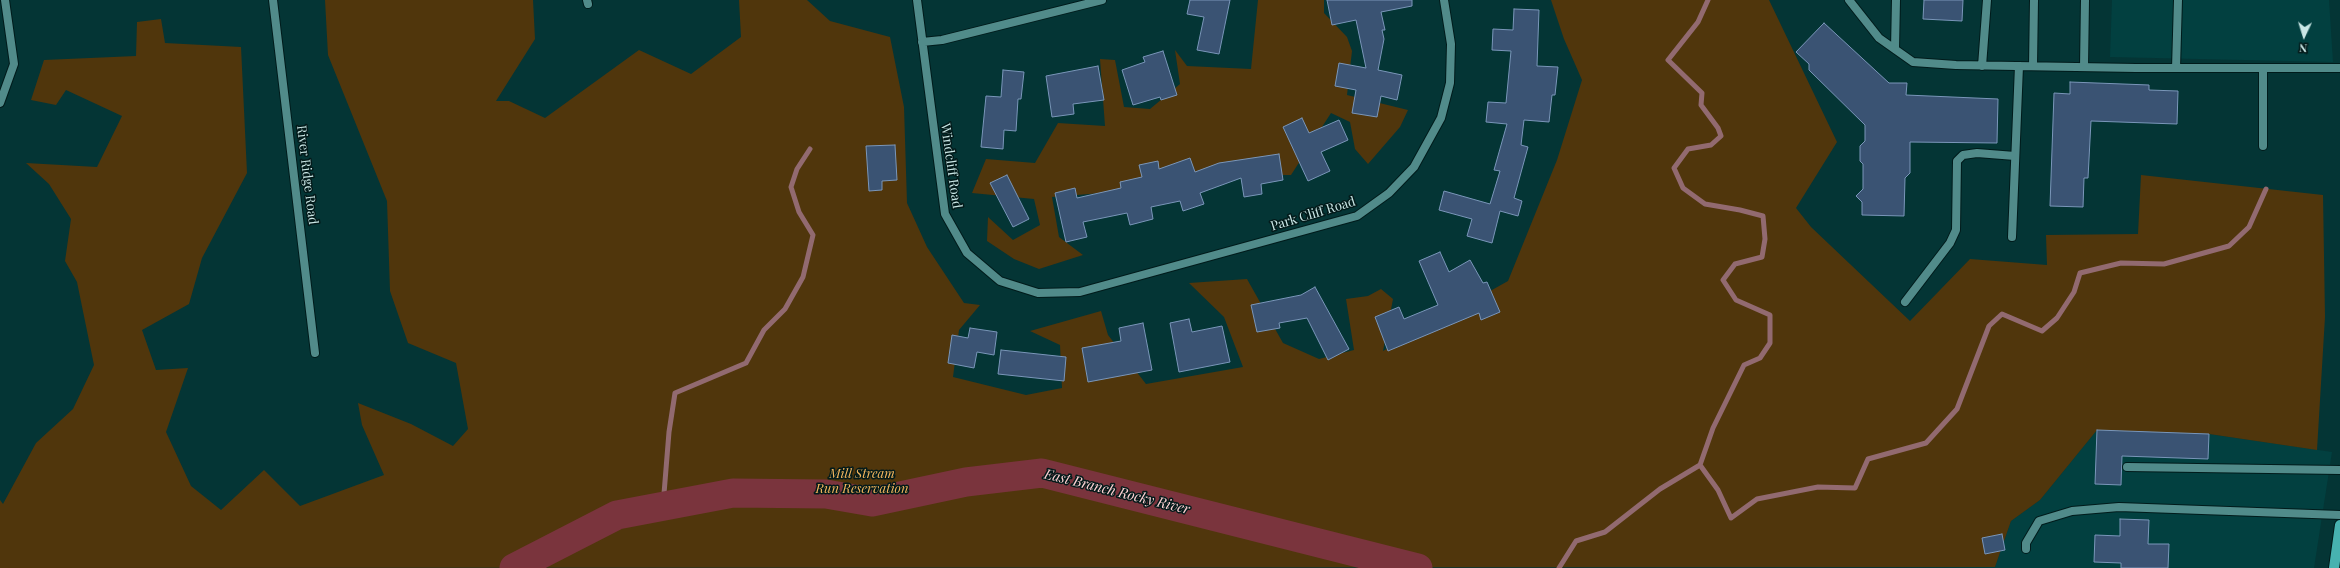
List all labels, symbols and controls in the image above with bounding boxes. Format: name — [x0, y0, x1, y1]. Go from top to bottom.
north arrow — [2284, 16, 2324, 56]
text: N — [2299, 41, 2308, 56]
street label: Windcliff Road — [937, 122, 965, 210]
street label: River Ridge Road — [293, 124, 321, 226]
street label: Park Cliff Road — [1269, 194, 1357, 234]
park label: Mill Stream Run Reservation — [815, 466, 909, 497]
water label: East Branch Rocky River — [1043, 466, 1191, 518]

